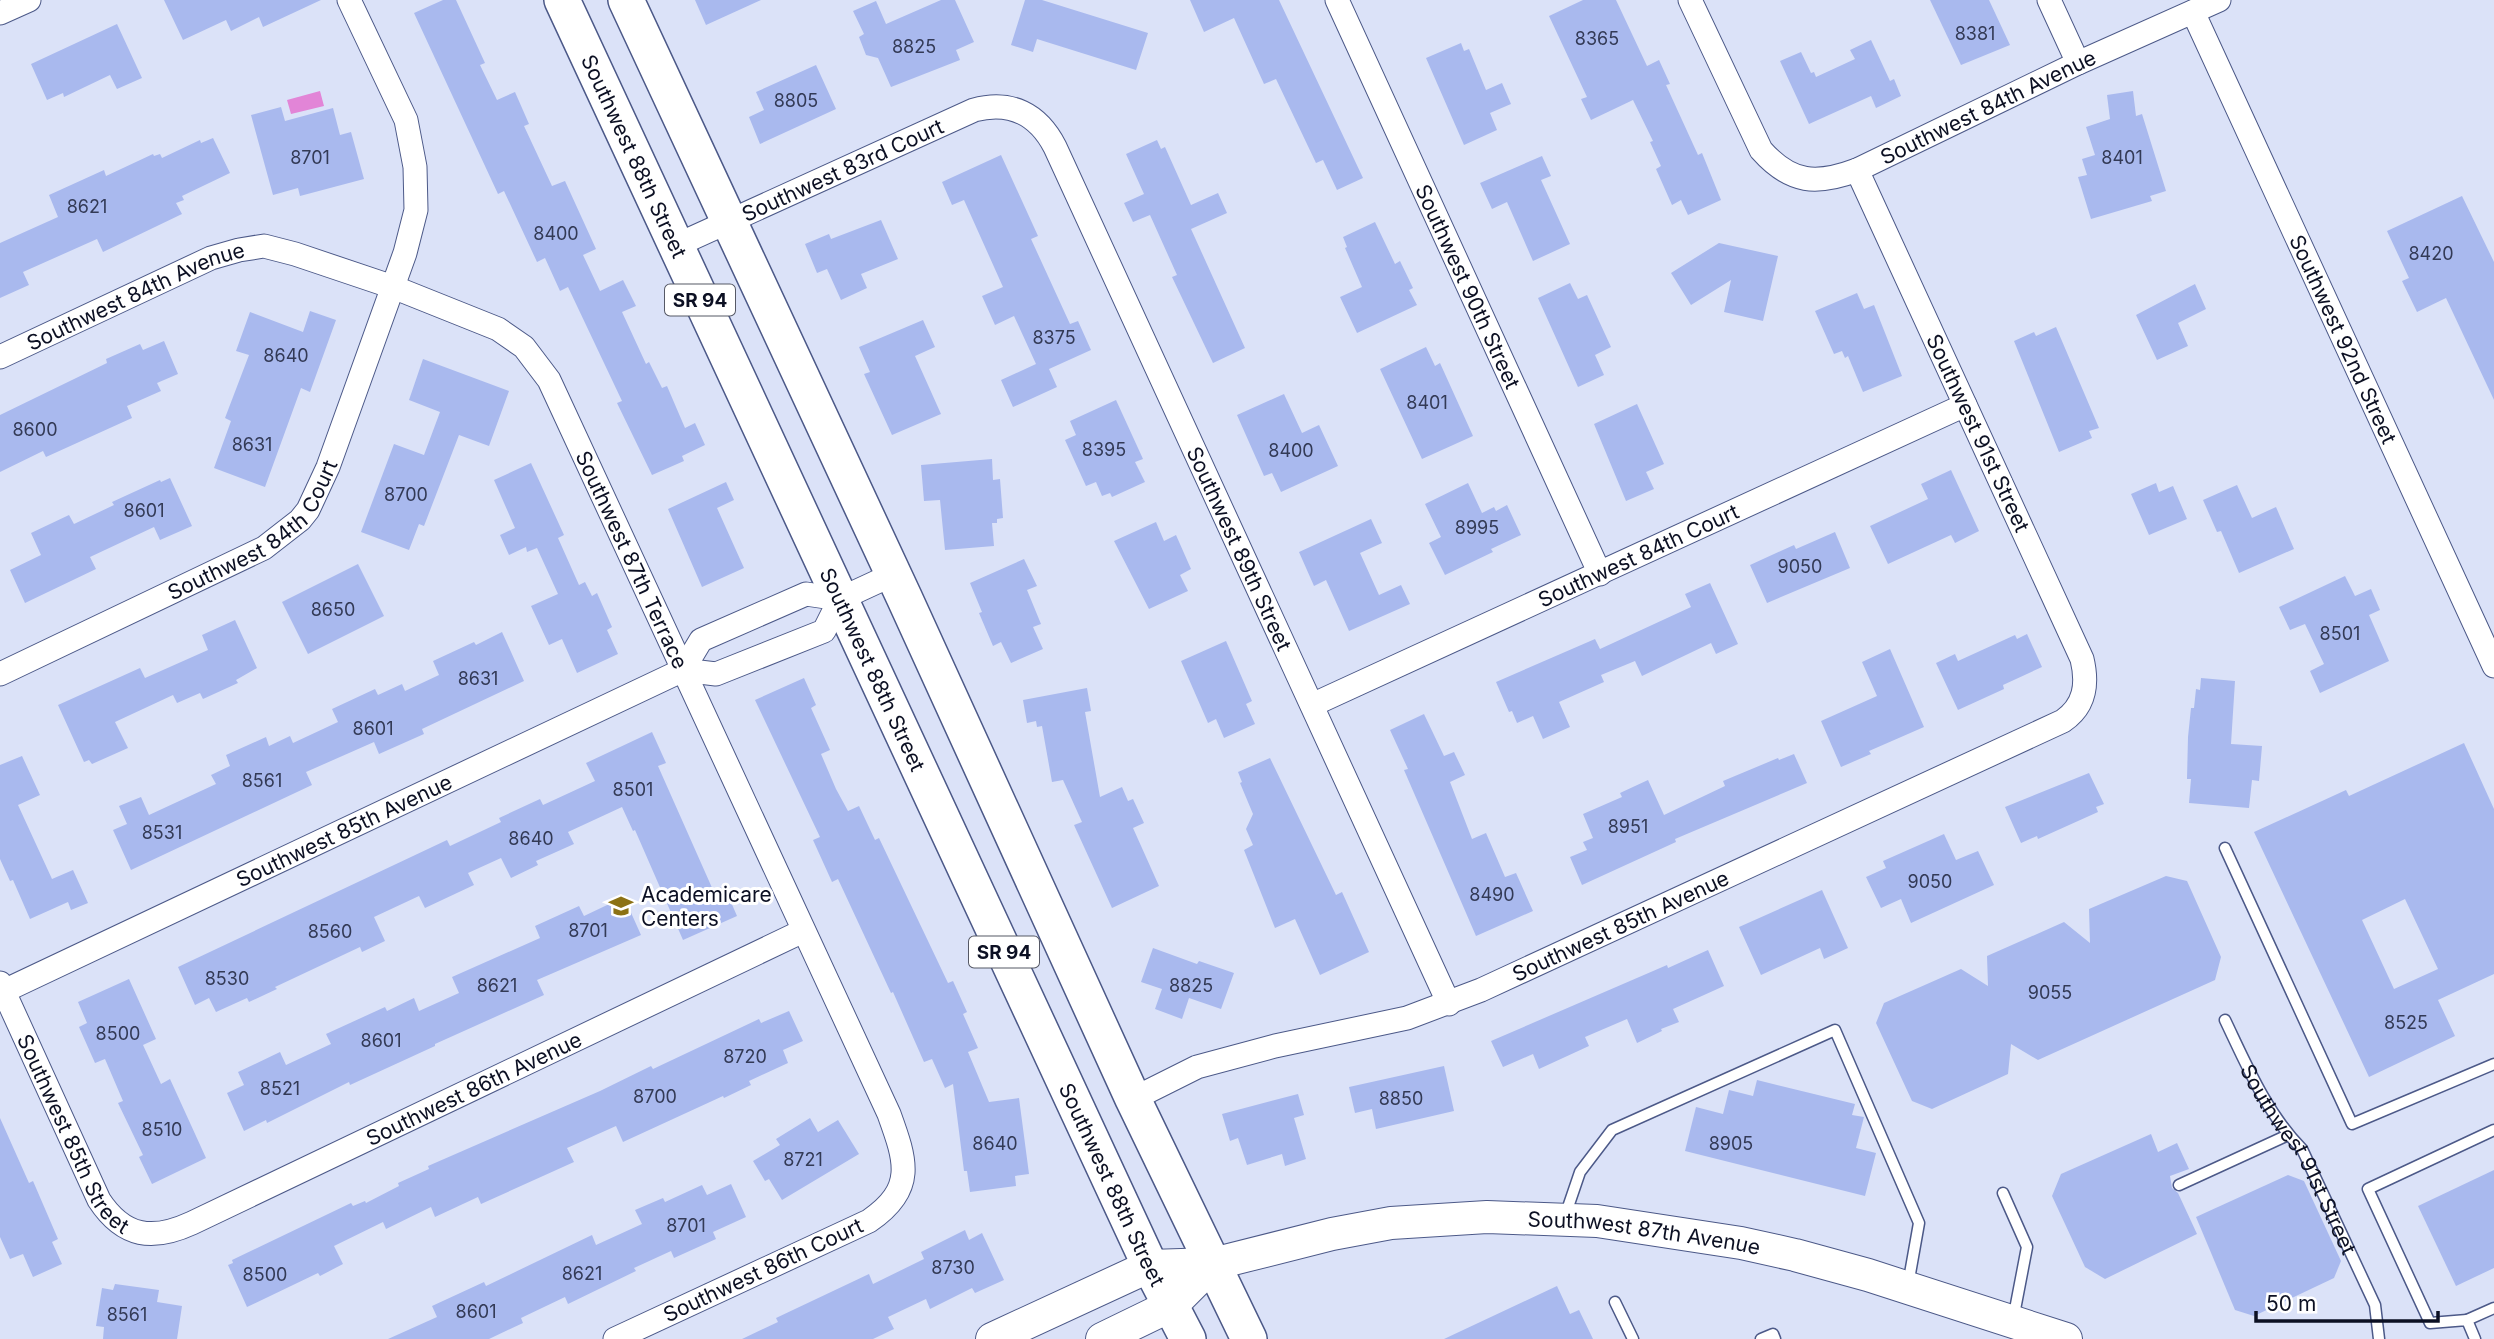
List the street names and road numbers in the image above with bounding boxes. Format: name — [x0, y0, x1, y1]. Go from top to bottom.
street label: Southwest 84th Avenue — [1876, 44, 2100, 169]
street label: Southwest 88th Street — [577, 50, 692, 262]
street label: Southwest 83rd Court — [738, 113, 947, 226]
street label: Southwest 90th Street — [1411, 180, 1526, 393]
street label: Southwest 92nd Street — [2285, 231, 2402, 447]
street label: Southwest 84th Avenue — [23, 237, 247, 355]
road number: SR 94 — [665, 284, 735, 316]
street label: Southwest 91st Street — [1921, 330, 2035, 536]
street label: Southwest 89th Street — [1182, 443, 1297, 654]
street label: Southwest 87th Terrace — [571, 447, 693, 672]
street label: Southwest 84th Court — [163, 456, 342, 605]
street label: Southwest 84th Court — [1534, 498, 1743, 612]
street label: Southwest 88th Street — [815, 564, 931, 775]
street label: Southwest 85th Avenue — [232, 769, 456, 892]
street label: Southwest 85th Avenue — [1508, 865, 1733, 986]
road number: SR 94 — [969, 936, 1039, 968]
street label: Southwest 86th Avenue — [362, 1026, 585, 1151]
street label: Southwest 85th Street — [12, 1030, 134, 1239]
street label: Southwest 91st Street — [2235, 1060, 2362, 1258]
street label: Southwest 88th Street — [1054, 1079, 1171, 1290]
street label: Southwest 87th Avenue — [1527, 1206, 1763, 1259]
street label: Southwest 86th Court — [659, 1213, 867, 1327]

